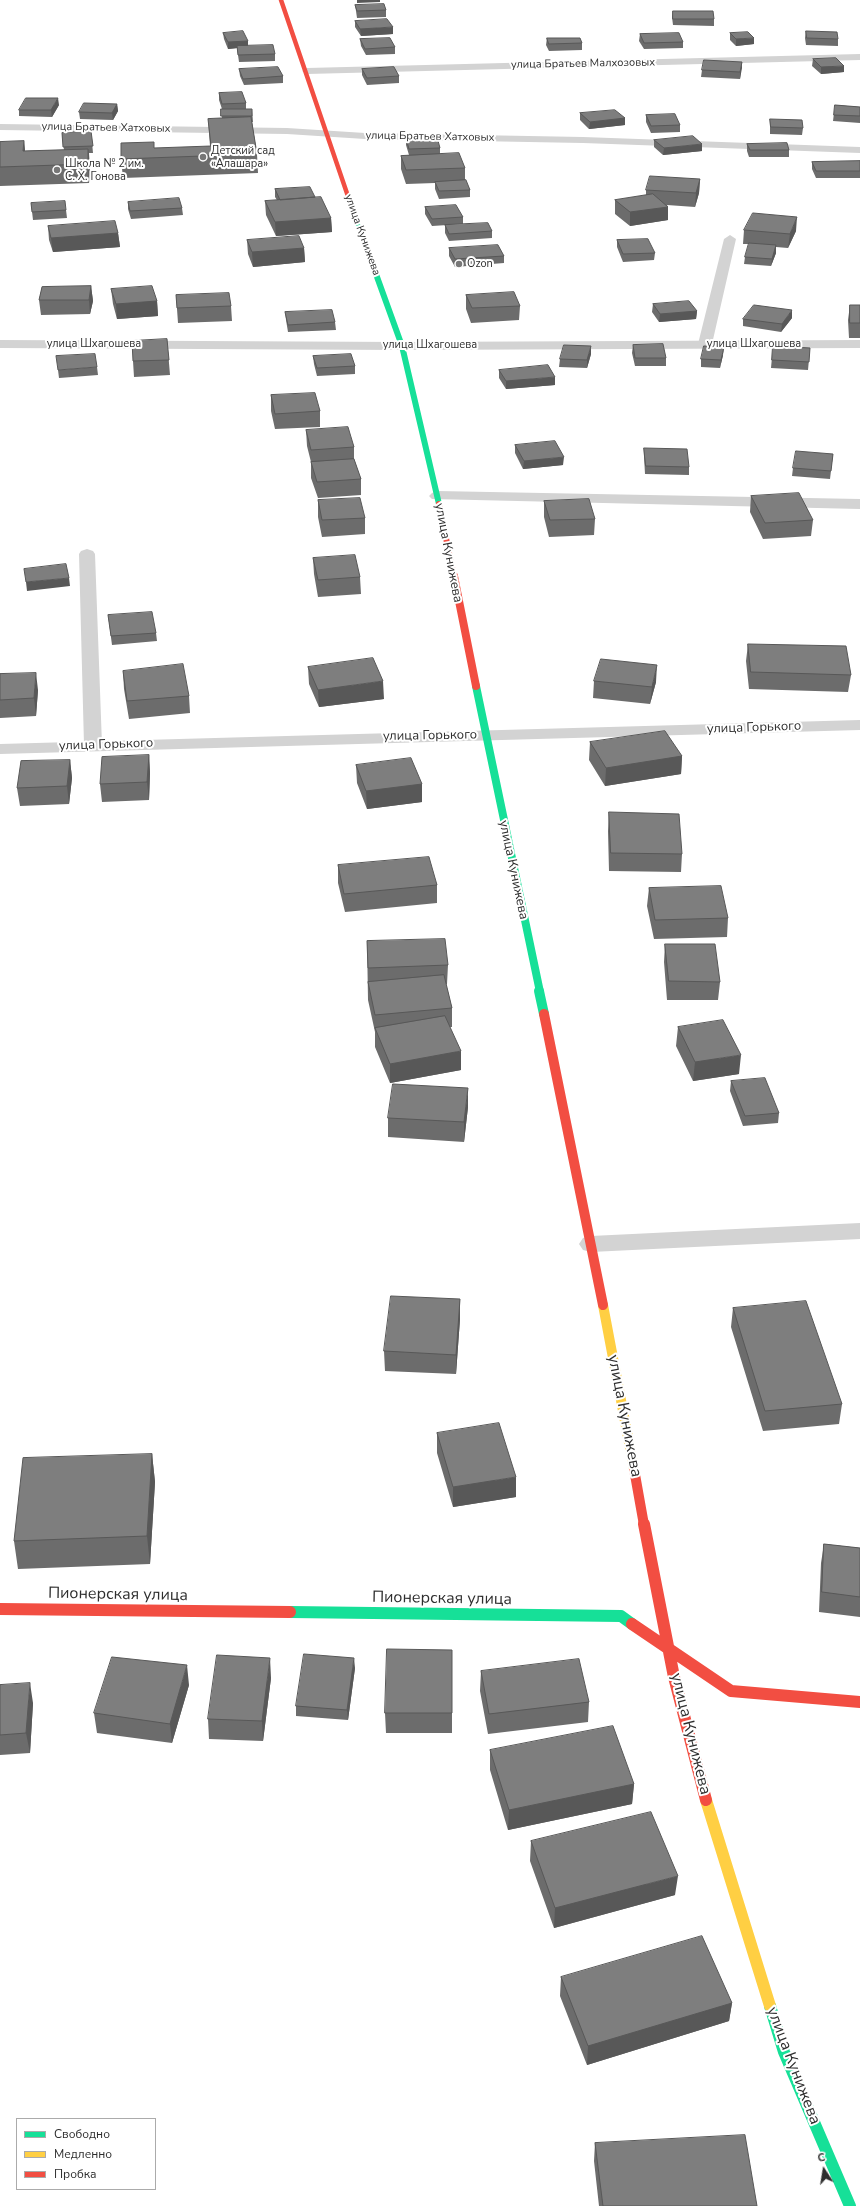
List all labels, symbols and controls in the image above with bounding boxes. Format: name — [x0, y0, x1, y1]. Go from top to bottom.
street label: улица Братьев Малхозовых — [511, 56, 655, 72]
street label: улица Братьев Хатховых — [42, 120, 170, 136]
street label: улица Братьев Хатховых — [366, 129, 494, 145]
place label: Детский сад «Алашара» — [211, 144, 275, 170]
marker: Детский сад «Алашара» — [198, 152, 208, 162]
place label: Школа № 2 им. С. Х. Гонова — [65, 157, 144, 183]
marker: Школа № 2 им. С. Х. Гонова — [52, 165, 62, 175]
street label: улица Кунижева — [341, 193, 383, 277]
place label: Ozon — [467, 257, 493, 271]
marker: Ozon — [454, 259, 464, 269]
street label: улица Шхагошева — [47, 337, 141, 351]
street label: улица Шхагошева — [707, 337, 801, 351]
street label: улица Шхагошева — [383, 338, 477, 352]
street label: улица Кунижева — [431, 502, 465, 604]
street label: улица Горького — [707, 719, 801, 737]
street label: улица Горького — [383, 727, 477, 745]
street label: улица Горького — [59, 736, 153, 754]
street label: улица Кунижева — [495, 819, 531, 921]
street label: улица Кунижева — [603, 1353, 645, 1479]
street label: Пионерская улица — [48, 1584, 188, 1606]
street label: Пионерская улица — [372, 1588, 512, 1610]
street label: улица Кунижева — [666, 1671, 714, 1797]
street label: улица Кунижева — [762, 2005, 824, 2127]
legend — [16, 2118, 156, 2190]
text: Свободно — [54, 2126, 110, 2142]
text: Медленно — [54, 2146, 112, 2162]
north arrow — [804, 2150, 844, 2190]
text: С — [816, 2150, 827, 2166]
text: Пробка — [54, 2166, 97, 2182]

